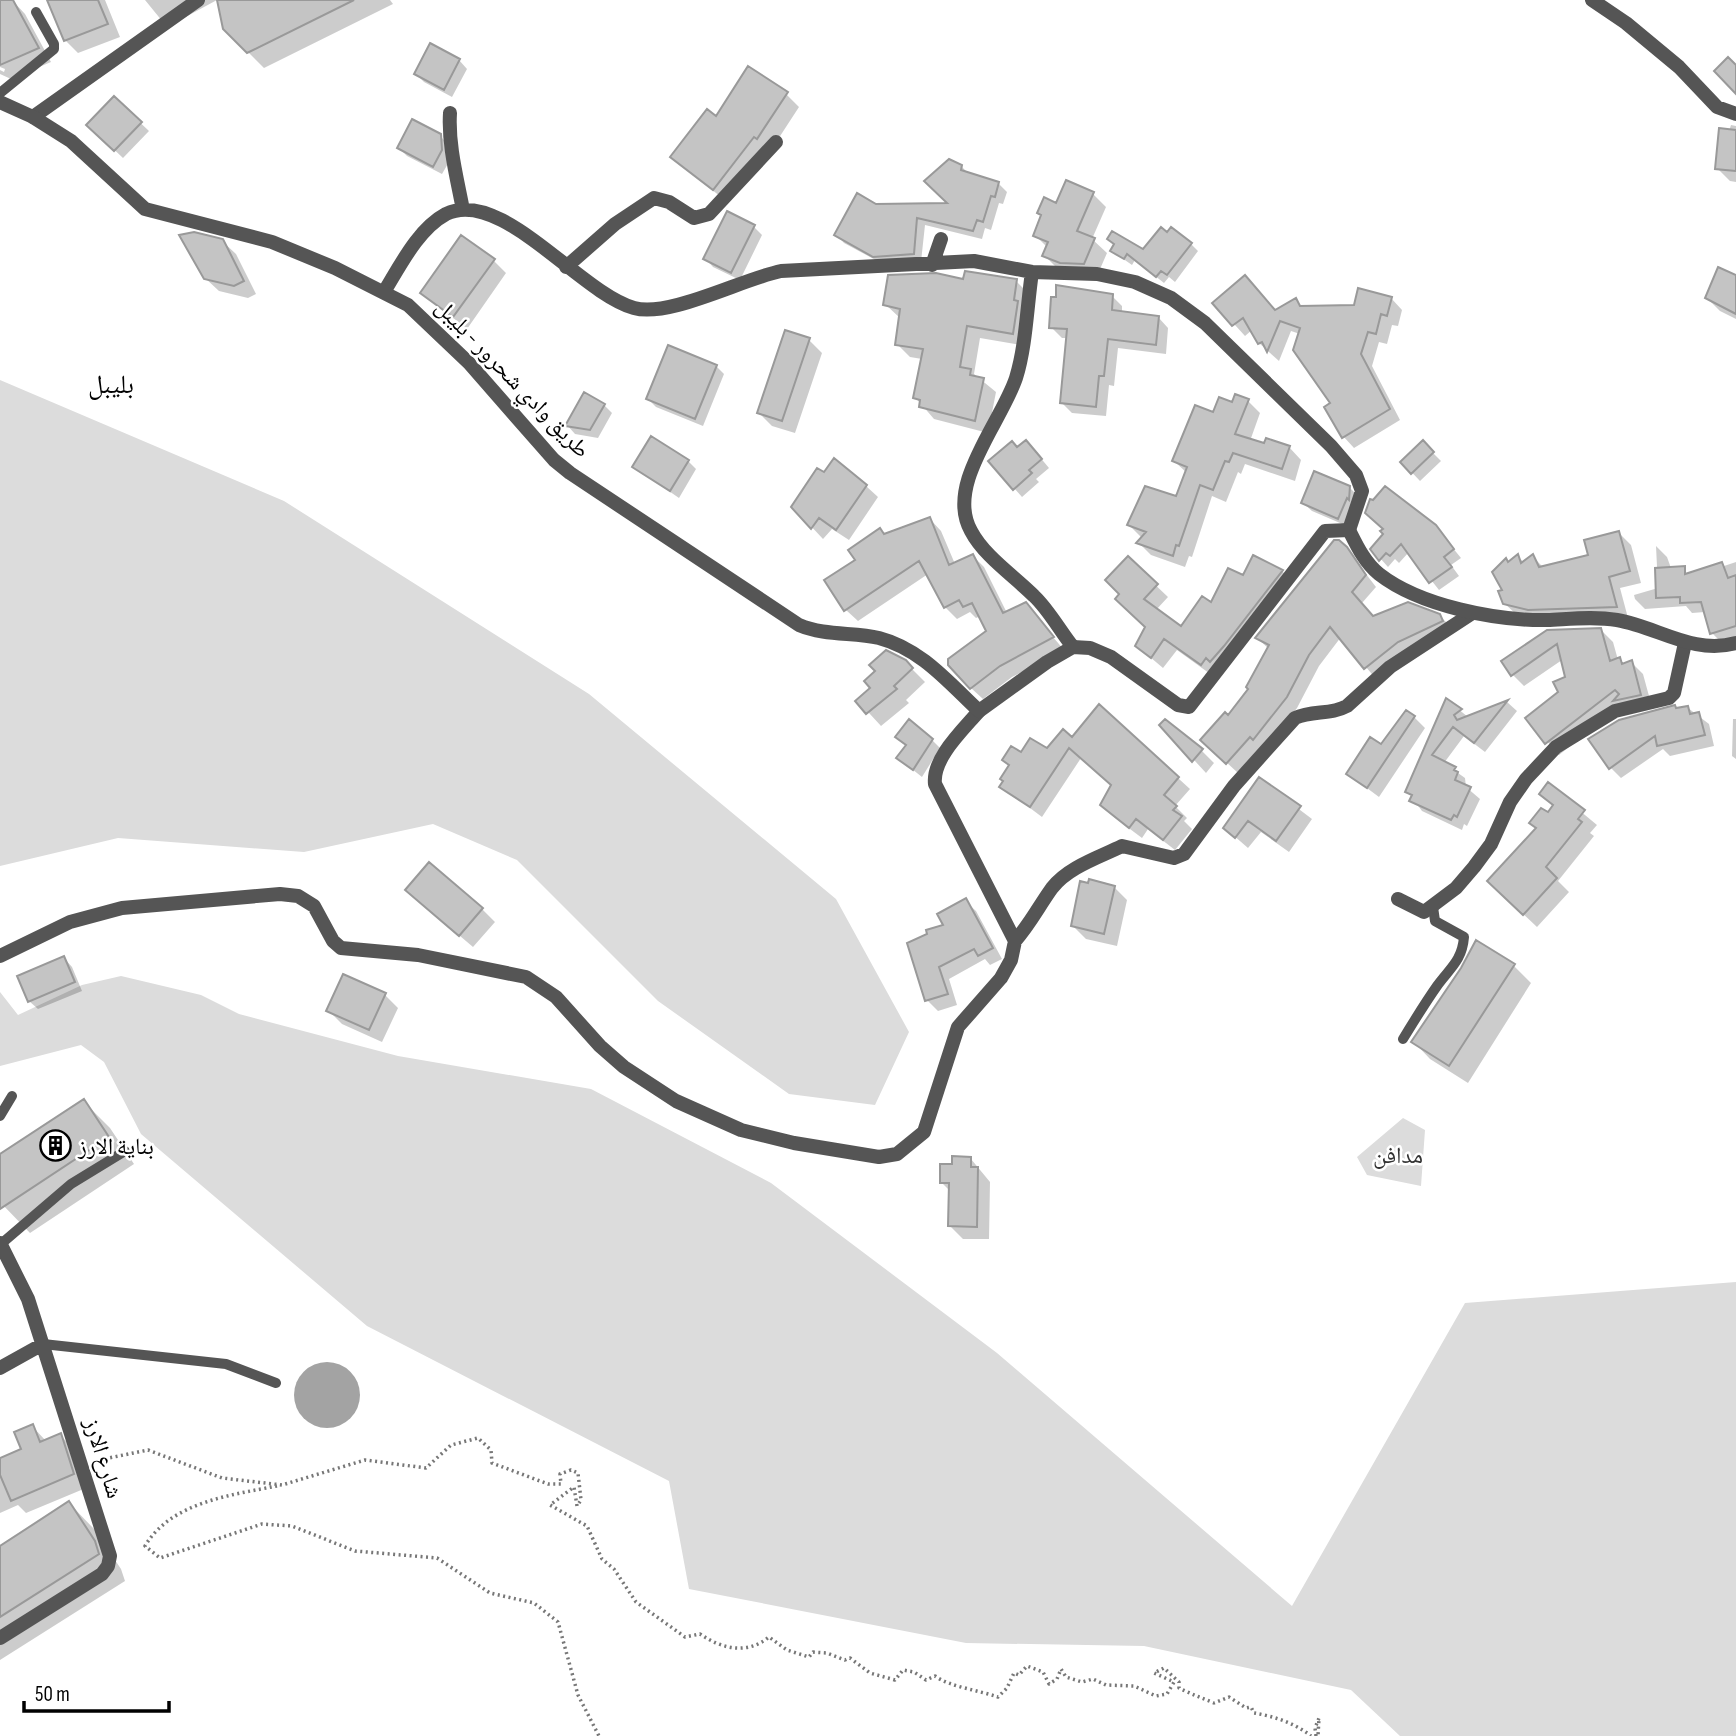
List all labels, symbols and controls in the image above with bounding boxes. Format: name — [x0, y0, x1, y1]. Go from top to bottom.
street label: طريق وادي شحرور - بليبل — [426, 293, 595, 467]
district label: بليبل — [88, 370, 134, 401]
building icon: بناية الارز — [38, 1129, 72, 1163]
place label: بناية الارز — [77, 1133, 154, 1161]
park label: مدافن — [1373, 1142, 1423, 1170]
street label: شارع الارز — [77, 1414, 128, 1502]
scale bar — [24, 1670, 170, 1714]
text: 50 m — [35, 1682, 70, 1707]

